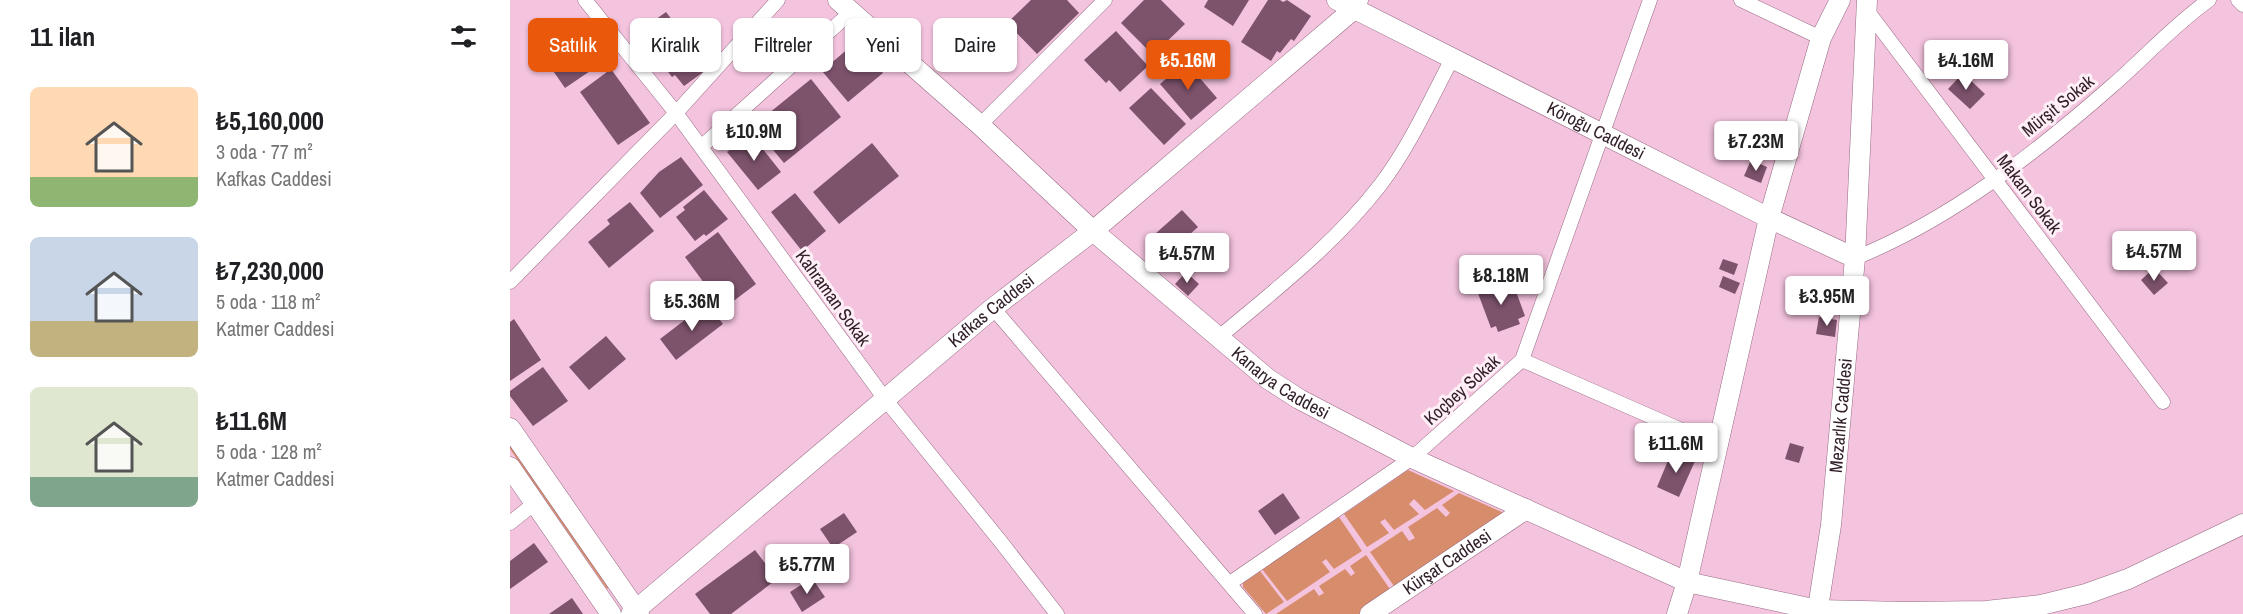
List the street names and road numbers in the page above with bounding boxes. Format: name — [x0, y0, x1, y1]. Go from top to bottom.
street label: Mürşit Sokak — [2016, 68, 2099, 142]
street label: Köroğu Caddesi — [1543, 95, 1649, 165]
street label: Makam Sokak — [1991, 149, 2068, 239]
street label: Kahraman Sokak — [790, 245, 877, 351]
street label: Kafkas Caddesi — [942, 268, 1039, 353]
street label: Kanarya Caddesi — [1226, 340, 1334, 425]
street label: Koçbey Sokak — [1418, 348, 1506, 430]
street label: Mezarlık Caddesi — [1823, 357, 1858, 474]
street label: Kürşat Caddesi — [1398, 523, 1496, 600]

